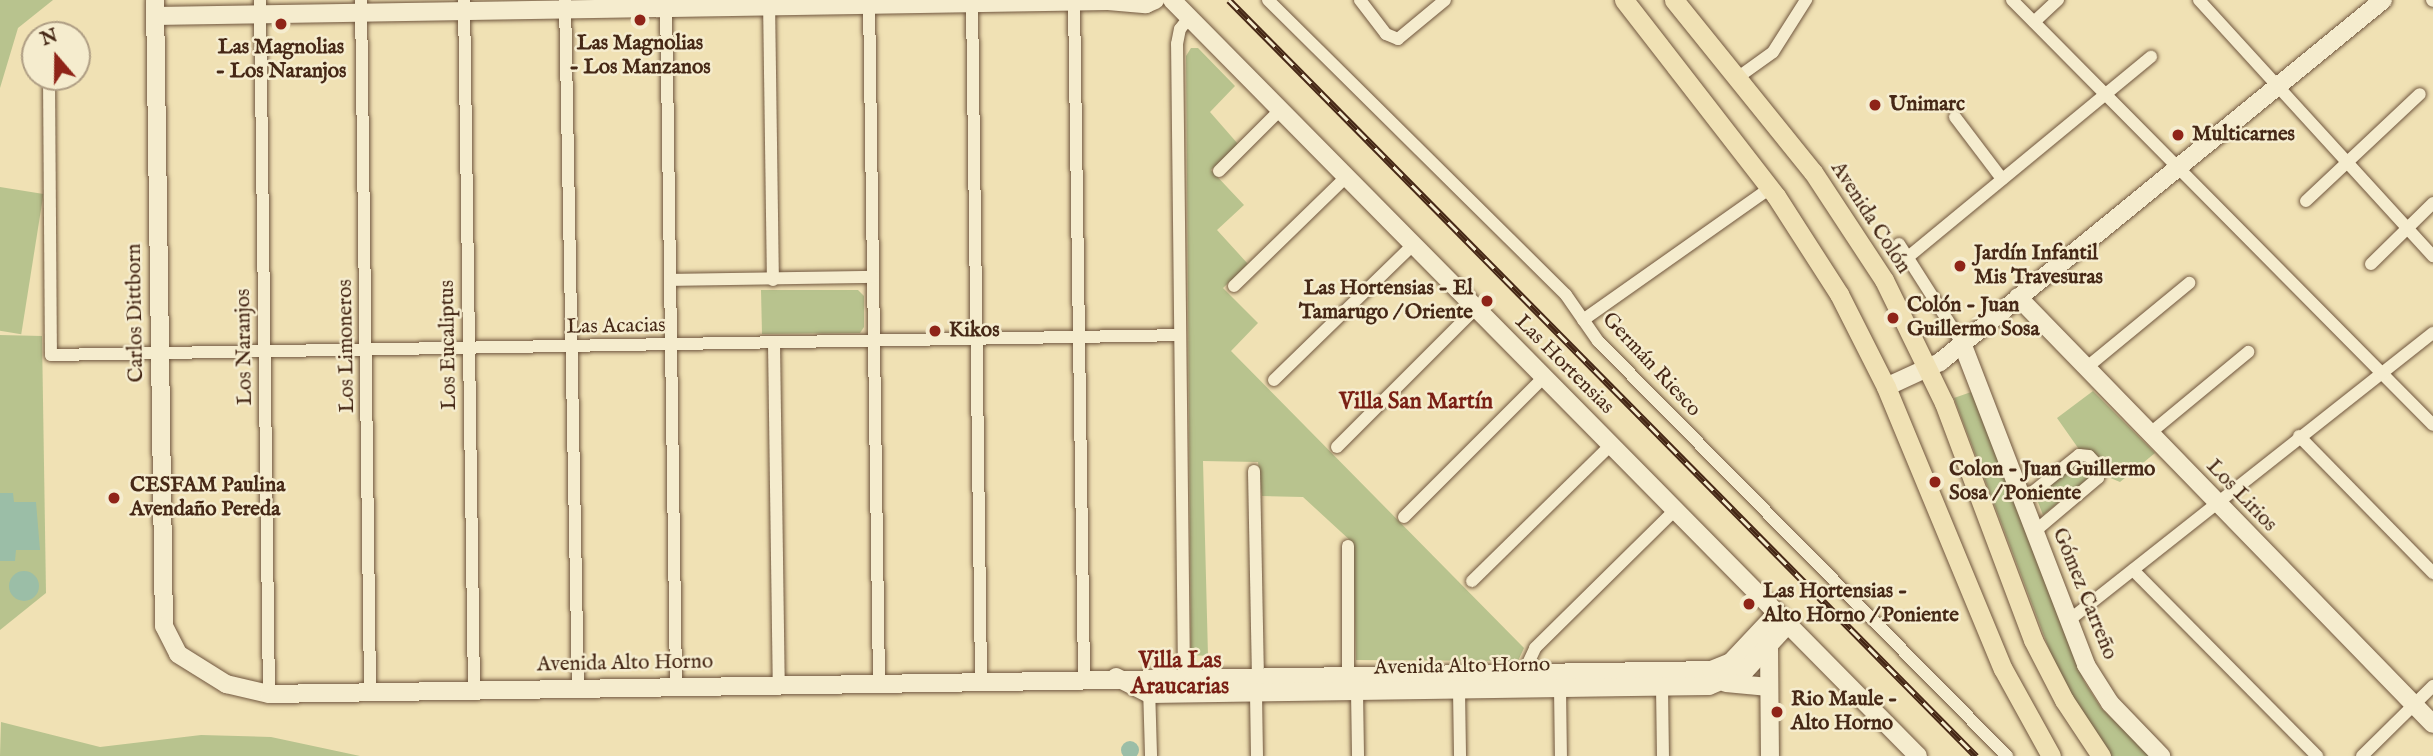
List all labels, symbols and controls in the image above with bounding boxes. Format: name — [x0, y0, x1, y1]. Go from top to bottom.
marker: Las Magnolias - Los Manzanos — [632, 12, 648, 28]
marker: Las Magnolias - Los Naranjos — [273, 16, 289, 32]
north arrow — [21, 21, 91, 91]
text: N — [38, 24, 61, 52]
place label: Las Magnolias - Los Manzanos — [569, 31, 711, 81]
place label: Las Magnolias - Los Naranjos — [216, 35, 346, 85]
place label: Unimarc — [1889, 92, 1965, 118]
marker: Unimarc — [1867, 97, 1883, 113]
place label: Multicarnes — [2192, 122, 2295, 148]
marker: Multicarnes — [2170, 127, 2186, 143]
street label: Avenida Colón — [1824, 157, 1916, 279]
place label: Jardín Infantil Mis Travesuras — [1974, 241, 2103, 291]
street label: Carlos Dittborn — [122, 243, 150, 383]
marker: Jardín Infantil Mis Travesuras — [1952, 258, 1968, 274]
place label: Las Hortensias - El Tamarugo / Oriente — [1299, 276, 1473, 326]
street label: Los Limoneros — [333, 279, 361, 413]
street label: Los Eucaliptus — [435, 280, 463, 410]
street label: Los Naranjos — [231, 288, 259, 406]
marker: Las Hortensias - El Tamarugo / Oriente — [1479, 293, 1495, 309]
place label: Colón - Juan Guillermo Sosa — [1907, 293, 2040, 343]
street label: Germán Riesco — [1596, 307, 1706, 423]
street label: Las Hortensias — [1509, 310, 1619, 420]
marker: Colón - Juan Guillermo Sosa — [1885, 310, 1901, 326]
street label: Las Acacias — [566, 314, 666, 340]
place label: Kikos — [949, 318, 1000, 344]
marker: Kikos — [927, 323, 943, 339]
district label: Villa San Martín — [1339, 388, 1493, 416]
street label: Los Lirios — [2200, 455, 2282, 537]
place label: Colon - Juan Guillermo Sosa / Poniente — [1949, 457, 2155, 507]
place label: CESFAM Paulina Avendaño Pereda — [130, 473, 285, 523]
marker: Colon - Juan Guillermo Sosa / Poniente — [1927, 474, 1943, 490]
marker: CESFAM Paulina Avendaño Pereda — [104, 488, 124, 508]
street label: Gómez Carreño — [2046, 524, 2122, 664]
place label: Las Hortensias - Alto Horno / Poniente — [1763, 579, 1959, 629]
marker: Las Hortensias - Alto Horno / Poniente — [1741, 596, 1757, 612]
district label: Villa Las Araucarias — [1131, 647, 1229, 701]
street label: Avenida Alto Horno — [537, 650, 713, 678]
street label: Avenida Alto Horno — [1374, 653, 1550, 681]
place label: Rio Maule - Alto Horno — [1791, 687, 1898, 737]
marker: Rio Maule - Alto Horno — [1769, 704, 1785, 720]

